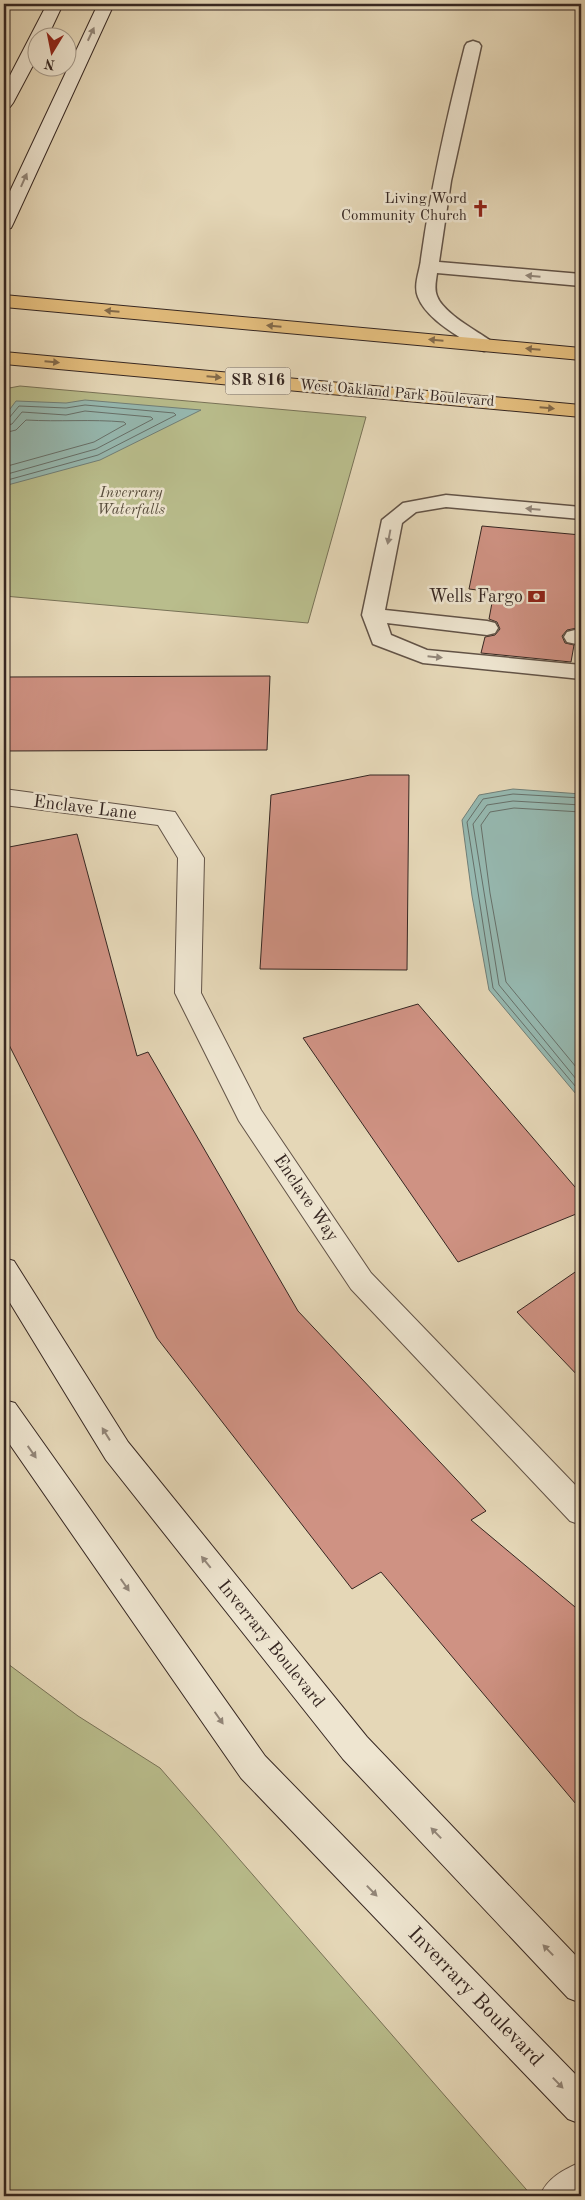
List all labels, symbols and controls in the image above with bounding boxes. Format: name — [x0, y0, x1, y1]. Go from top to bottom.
one-way arrow — [87, 27, 95, 41]
north arrow — [28, 28, 78, 78]
text: N — [43, 56, 56, 72]
one-way arrow — [20, 173, 28, 187]
place label: Living Word Community Church — [341, 192, 467, 224]
church icon: Living Word Community Church — [471, 198, 491, 218]
one-way arrow — [524, 272, 540, 280]
one-way arrow — [104, 307, 120, 315]
one-way arrow — [265, 321, 281, 329]
one-way arrow — [427, 336, 443, 344]
one-way arrow — [524, 345, 540, 353]
one-way arrow — [45, 359, 61, 367]
road number: SR 816 — [226, 368, 290, 394]
one-way arrow — [206, 374, 222, 382]
street label: West Oakland Park Boulevard — [299, 378, 495, 410]
one-way arrow — [539, 404, 555, 412]
park label: Inverrary Waterfalls — [97, 486, 165, 518]
one-way arrow — [524, 505, 540, 513]
one-way arrow — [385, 529, 393, 544]
bank icon: Wells Fargo — [527, 587, 547, 607]
place label: Wells Fargo — [429, 588, 523, 606]
one-way arrow — [427, 653, 443, 661]
street label: Enclave Lane — [32, 793, 138, 823]
street label: Enclave Way — [270, 1151, 342, 1245]
one-way arrow — [102, 1428, 111, 1441]
one-way arrow — [27, 1446, 37, 1459]
one-way arrow — [200, 1556, 211, 1569]
street label: Inverrary Boulevard — [214, 1577, 328, 1711]
one-way arrow — [120, 1578, 130, 1592]
one-way arrow — [214, 1711, 224, 1725]
one-way arrow — [430, 1827, 442, 1839]
one-way arrow — [366, 1884, 378, 1896]
street label: Inverrary Boulevard — [403, 1923, 547, 2071]
one-way arrow — [542, 1945, 554, 1957]
one-way arrow — [552, 2076, 564, 2088]

